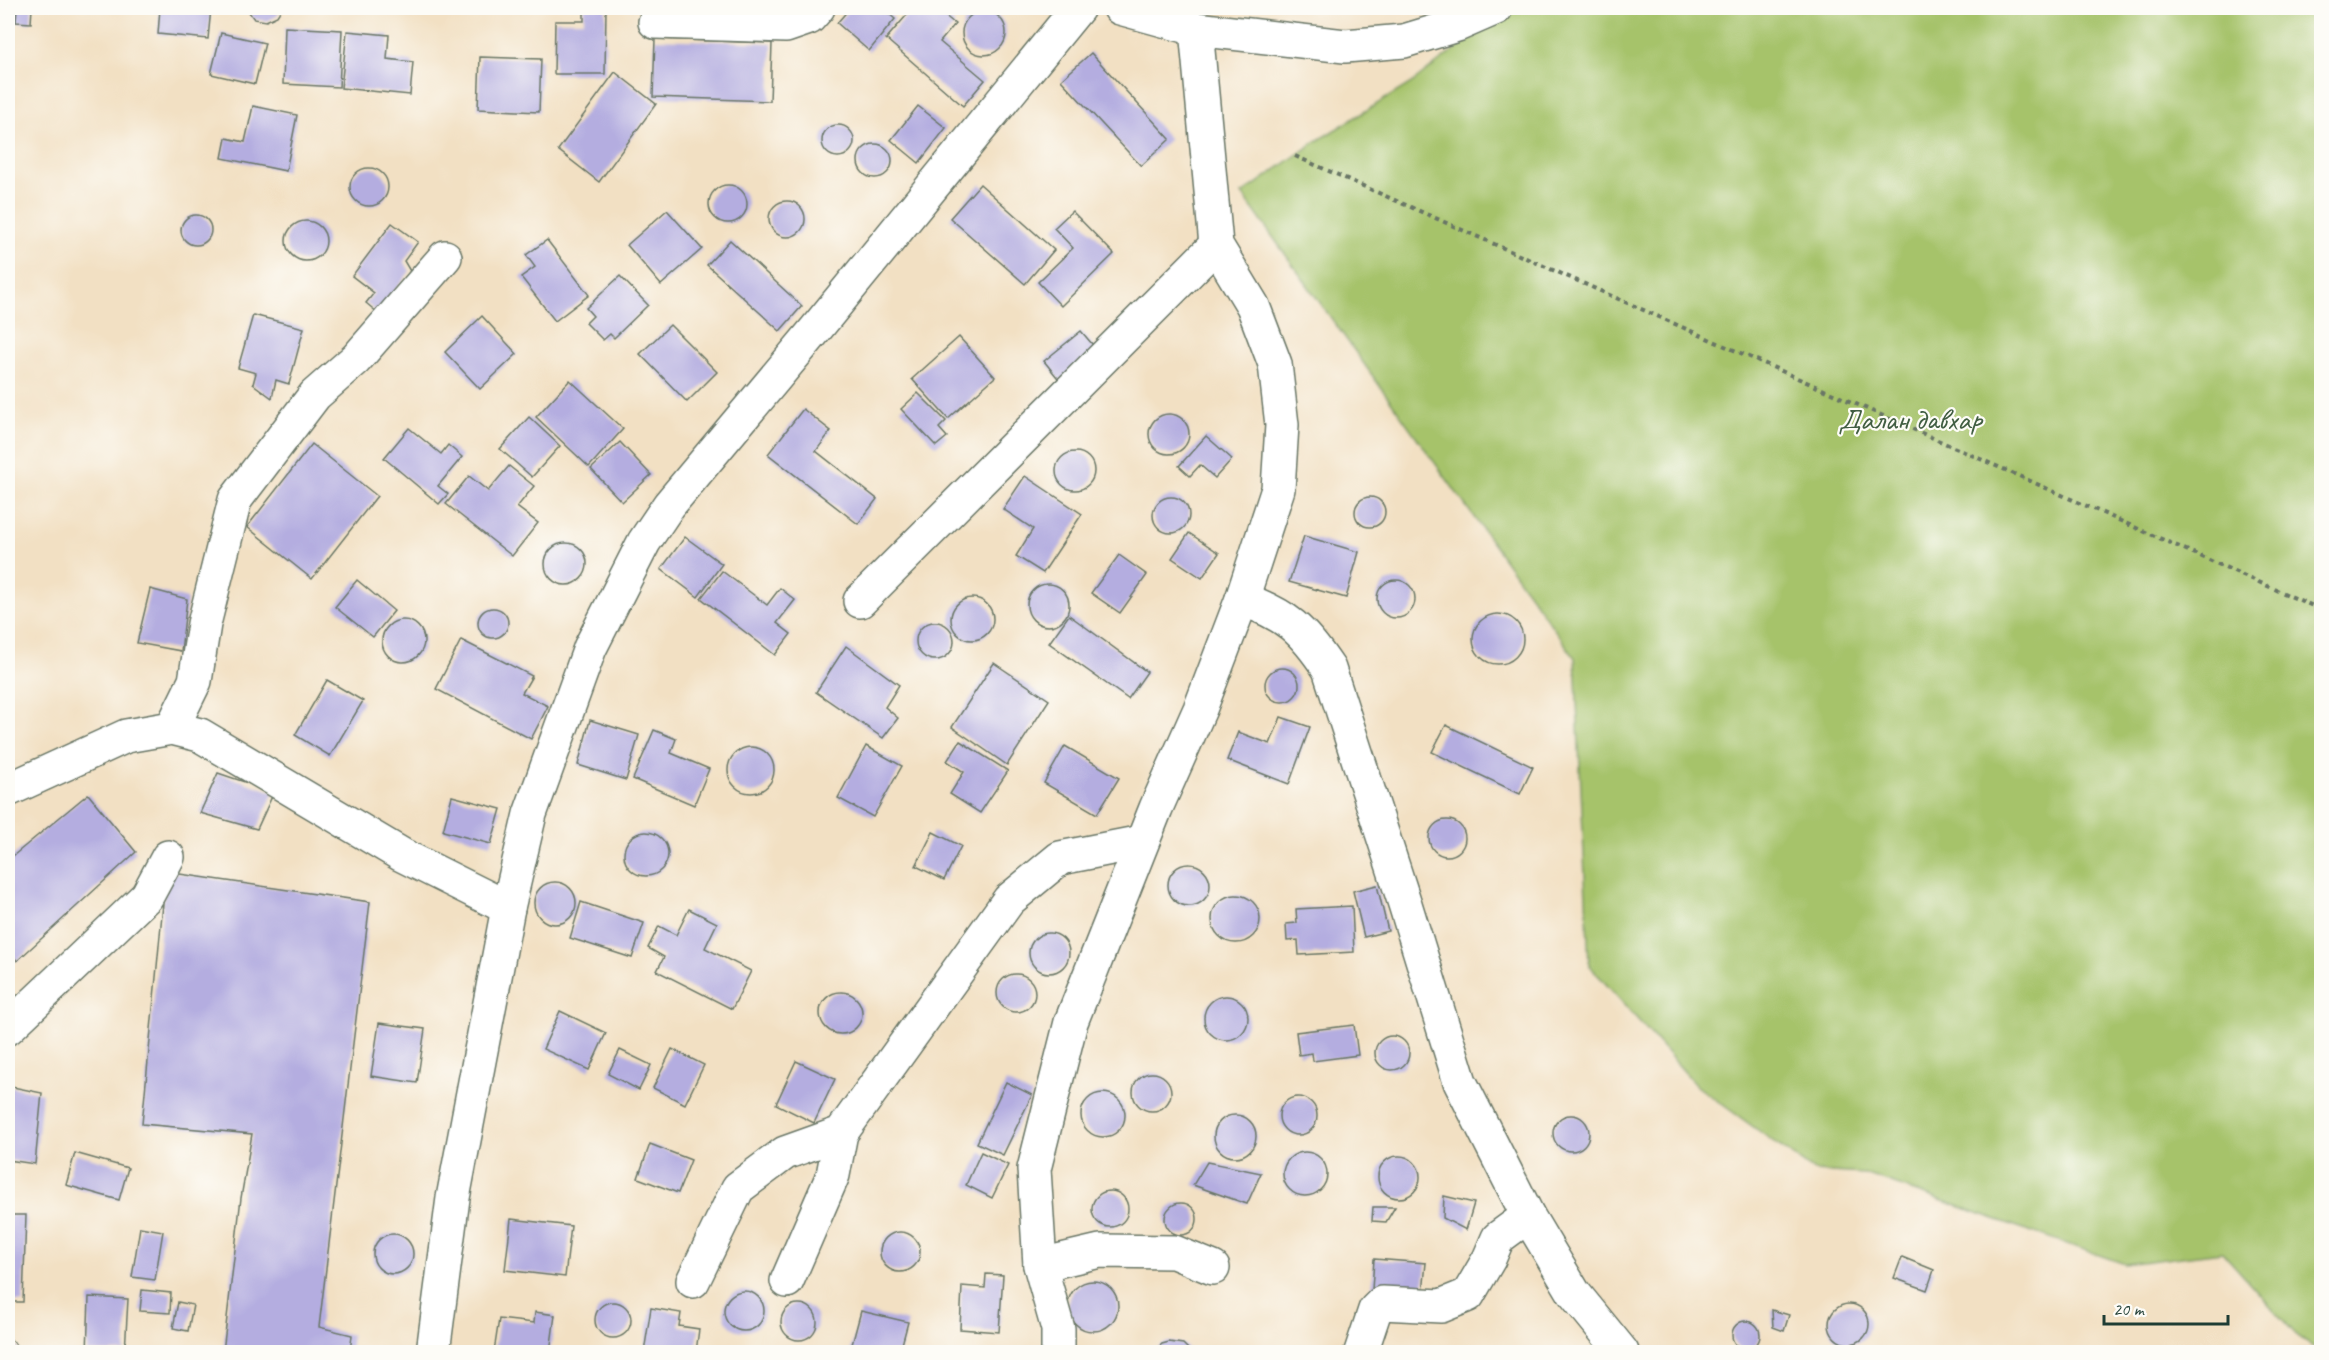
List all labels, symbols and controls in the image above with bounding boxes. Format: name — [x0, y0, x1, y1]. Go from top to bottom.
park label: Далан давхар — [1838, 400, 1983, 438]
scale bar — [2104, 1288, 2228, 1326]
text: 20 m — [2113, 1298, 2146, 1320]

